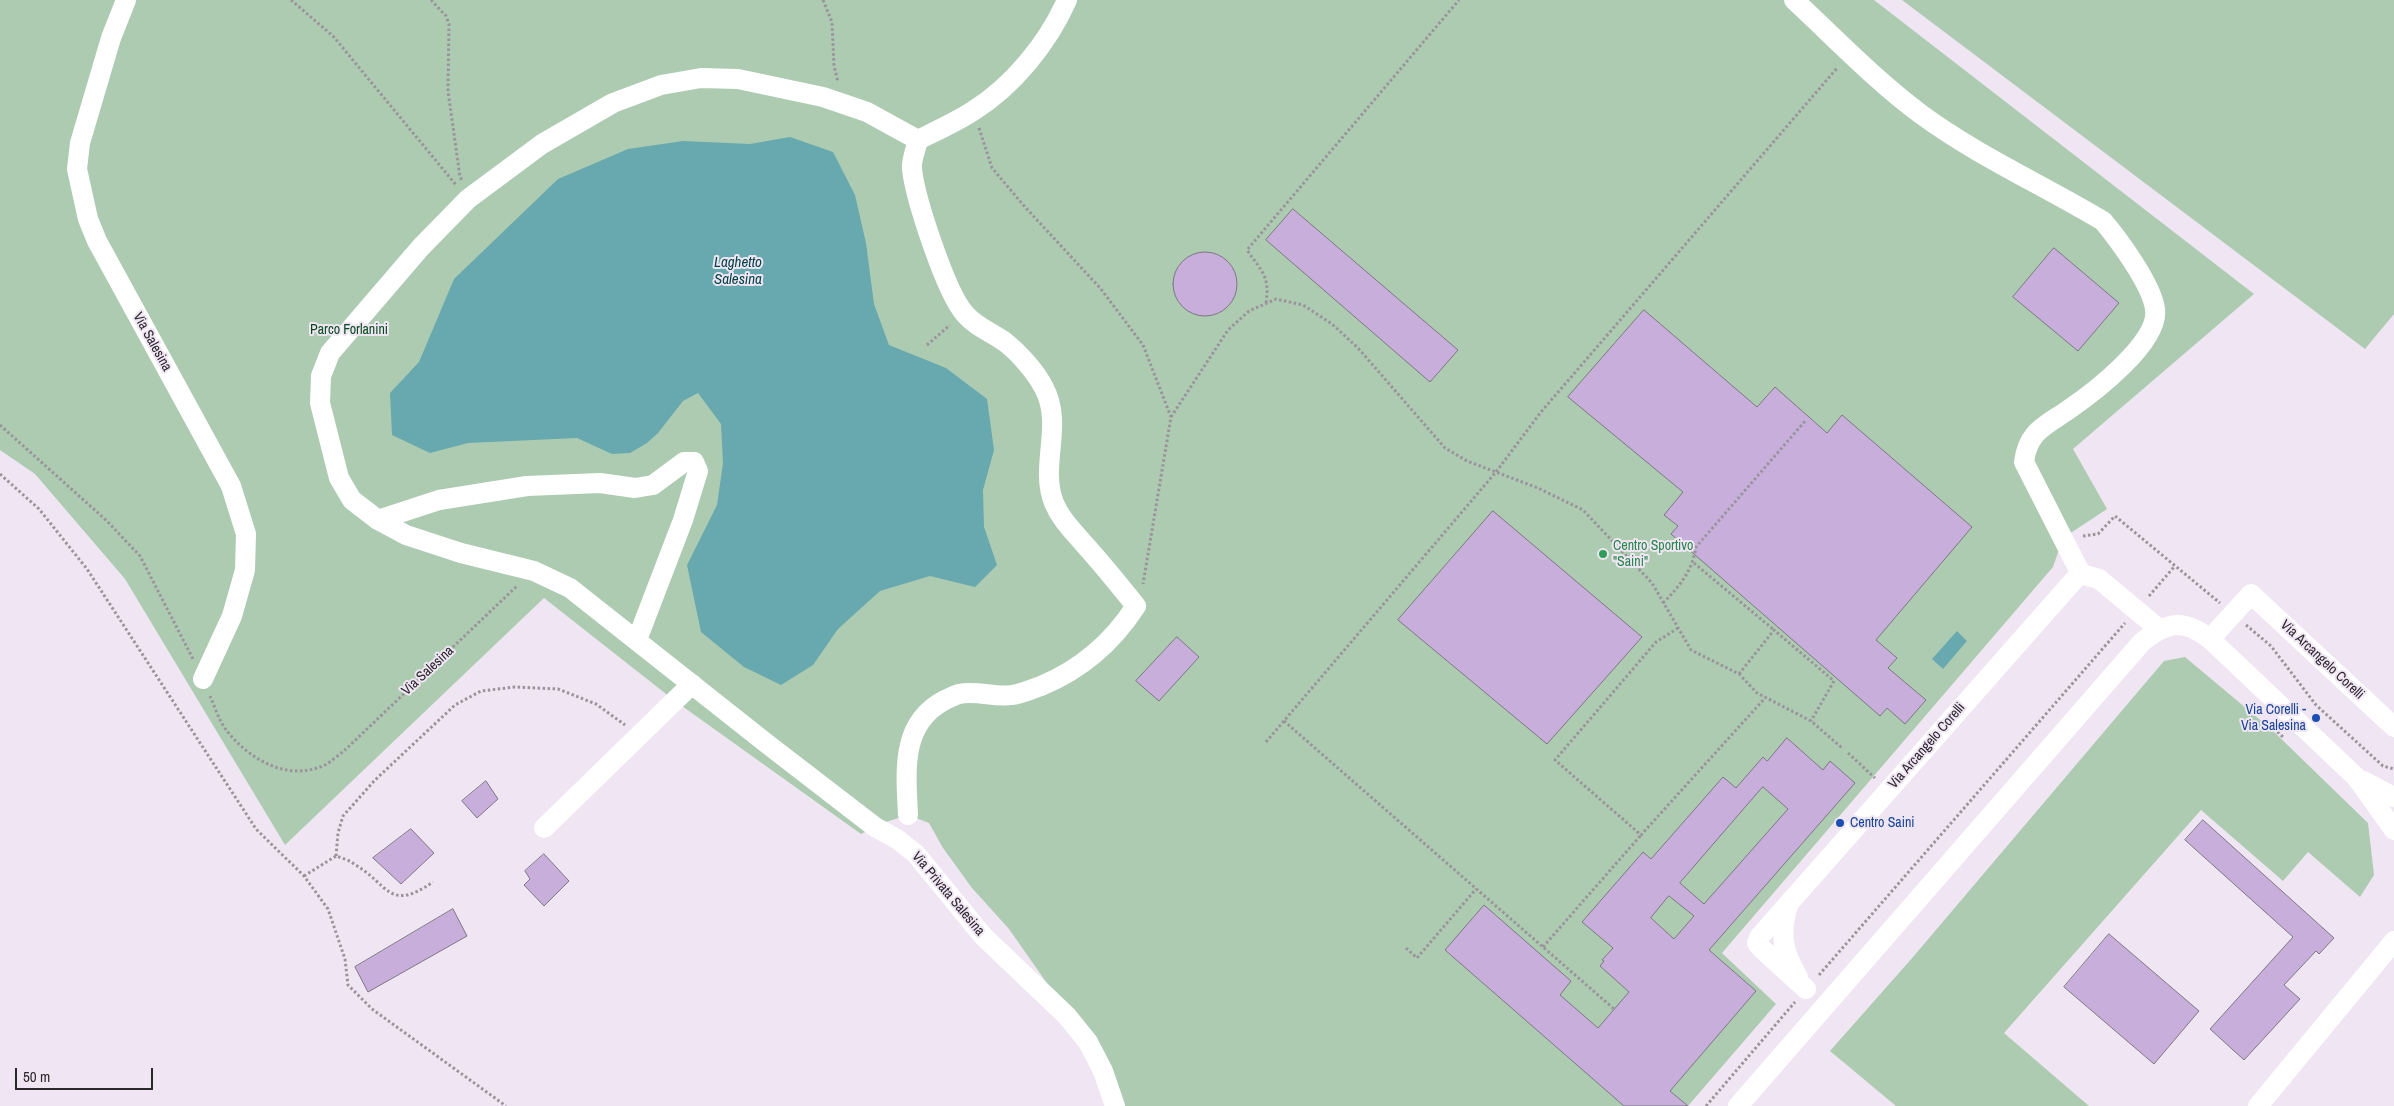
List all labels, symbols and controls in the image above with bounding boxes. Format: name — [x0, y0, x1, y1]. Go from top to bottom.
water label: Laghetto Salesina — [714, 254, 762, 289]
street label: Via Salesina — [129, 310, 175, 374]
park label: Parco Forlanini — [310, 322, 388, 338]
place label: Centro Sportivo "Saini" — [1613, 538, 1693, 570]
marker: Centro Sportivo "Saini" — [1597, 548, 1609, 560]
street label: Via Arcangelo Corelli — [2277, 617, 2367, 703]
street label: Via Salesina — [399, 643, 457, 699]
street label: Via Arcangelo Corelli — [1885, 700, 1969, 792]
place label: Via Corelli - Via Salesina — [2241, 702, 2306, 734]
marker: Via Corelli - Via Salesina — [2310, 712, 2322, 724]
place label: Centro Saini — [1850, 815, 1914, 831]
marker: Centro Saini — [1834, 817, 1846, 829]
street label: Via Privata Salesina — [908, 849, 988, 939]
scale bar — [18, 1058, 155, 1090]
text: 50 m — [23, 1066, 50, 1087]

